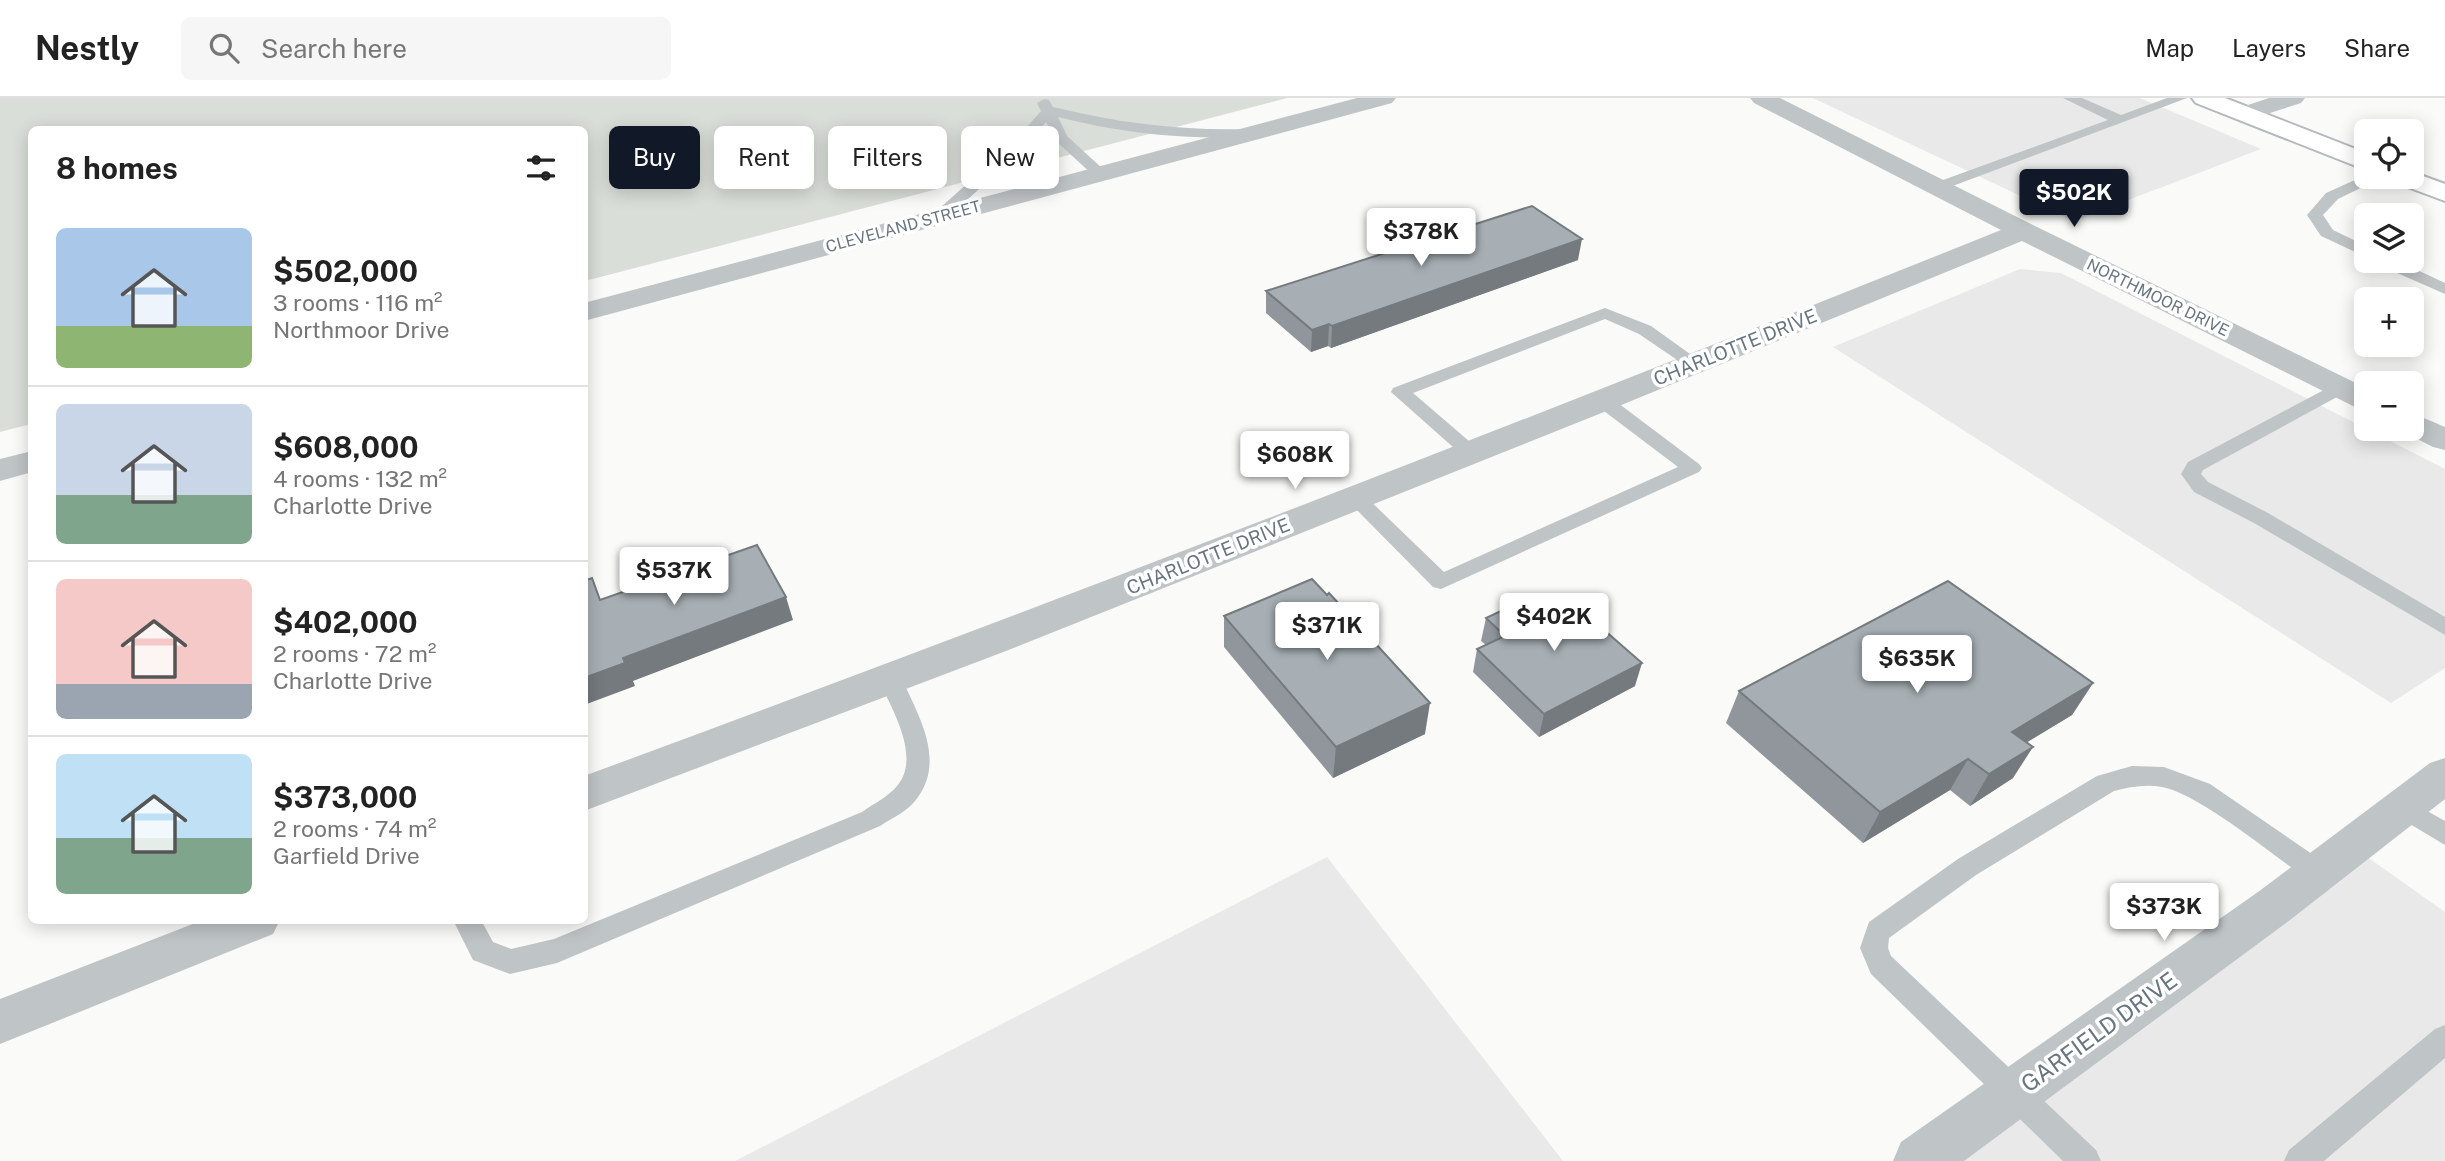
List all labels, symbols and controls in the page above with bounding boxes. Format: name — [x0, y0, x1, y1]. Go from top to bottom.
search box — [181, 17, 671, 80]
text: Nestly — [35, 29, 139, 67]
icon: search — [205, 29, 243, 67]
text: Search here — [261, 33, 407, 64]
text: Map — [2145, 34, 2194, 62]
text: Layers — [2232, 34, 2306, 62]
text: Share — [2344, 34, 2410, 62]
map controls — [2354, 119, 2424, 441]
button: locate — [2354, 119, 2424, 189]
chip: Buy — [609, 126, 700, 189]
chip: Rent — [714, 126, 814, 189]
chip: Filters — [828, 126, 947, 189]
chip: New — [961, 126, 1059, 189]
icon: filters — [522, 149, 560, 187]
text: 8 homes — [56, 150, 178, 186]
pin: $502K — [2025, 170, 2123, 229]
text: $502K — [2035, 178, 2113, 205]
street label: CLEVELAND STREET — [824, 197, 983, 256]
button: layers — [2354, 203, 2424, 273]
pin: $378K — [1372, 208, 1470, 268]
text: $378K — [1383, 217, 1459, 244]
text: $502,000 — [273, 253, 418, 289]
street label: NORTHMOOR DRIVE — [2084, 255, 2232, 340]
icon: home — [112, 256, 196, 340]
button: + — [2354, 287, 2424, 357]
text: 3 rooms · 116 m² — [273, 289, 443, 316]
street label: CHARLOTTE DRIVE — [1650, 304, 1820, 390]
text: Northmoor Drive — [273, 316, 450, 343]
button: − — [2354, 371, 2424, 441]
text: $608,000 — [273, 429, 419, 465]
icon: home — [112, 432, 196, 516]
pin: $608K — [1246, 432, 1344, 491]
text: $608K — [1256, 440, 1334, 467]
text: 4 rooms · 132 m² — [273, 465, 447, 492]
text: Charlotte Drive — [273, 492, 433, 519]
street label: CHARLOTTE DRIVE — [1123, 513, 1293, 599]
pin: $537K — [625, 547, 723, 607]
text: $537K — [636, 556, 712, 583]
pin: $402K — [1505, 594, 1603, 653]
pin: $371K — [1278, 602, 1376, 662]
text: $402K — [1516, 602, 1592, 629]
text: $402,000 — [273, 604, 418, 640]
icon: home — [112, 607, 196, 691]
text: $371K — [1291, 611, 1363, 638]
pin: $635K — [1868, 636, 1966, 695]
text: 2 rooms · 72 m² — [273, 640, 436, 667]
text: $635K — [1878, 644, 1956, 671]
text: Charlotte Drive — [273, 667, 433, 694]
text: $373,000 — [273, 779, 417, 815]
icon: home — [112, 782, 196, 866]
text: 2 rooms · 74 m² — [273, 815, 436, 842]
text: Garfield Drive — [273, 842, 420, 869]
pin: $373K — [2115, 884, 2213, 943]
text: $373K — [2126, 892, 2202, 919]
street label: GARFIELD DRIVE — [2016, 966, 2182, 1097]

